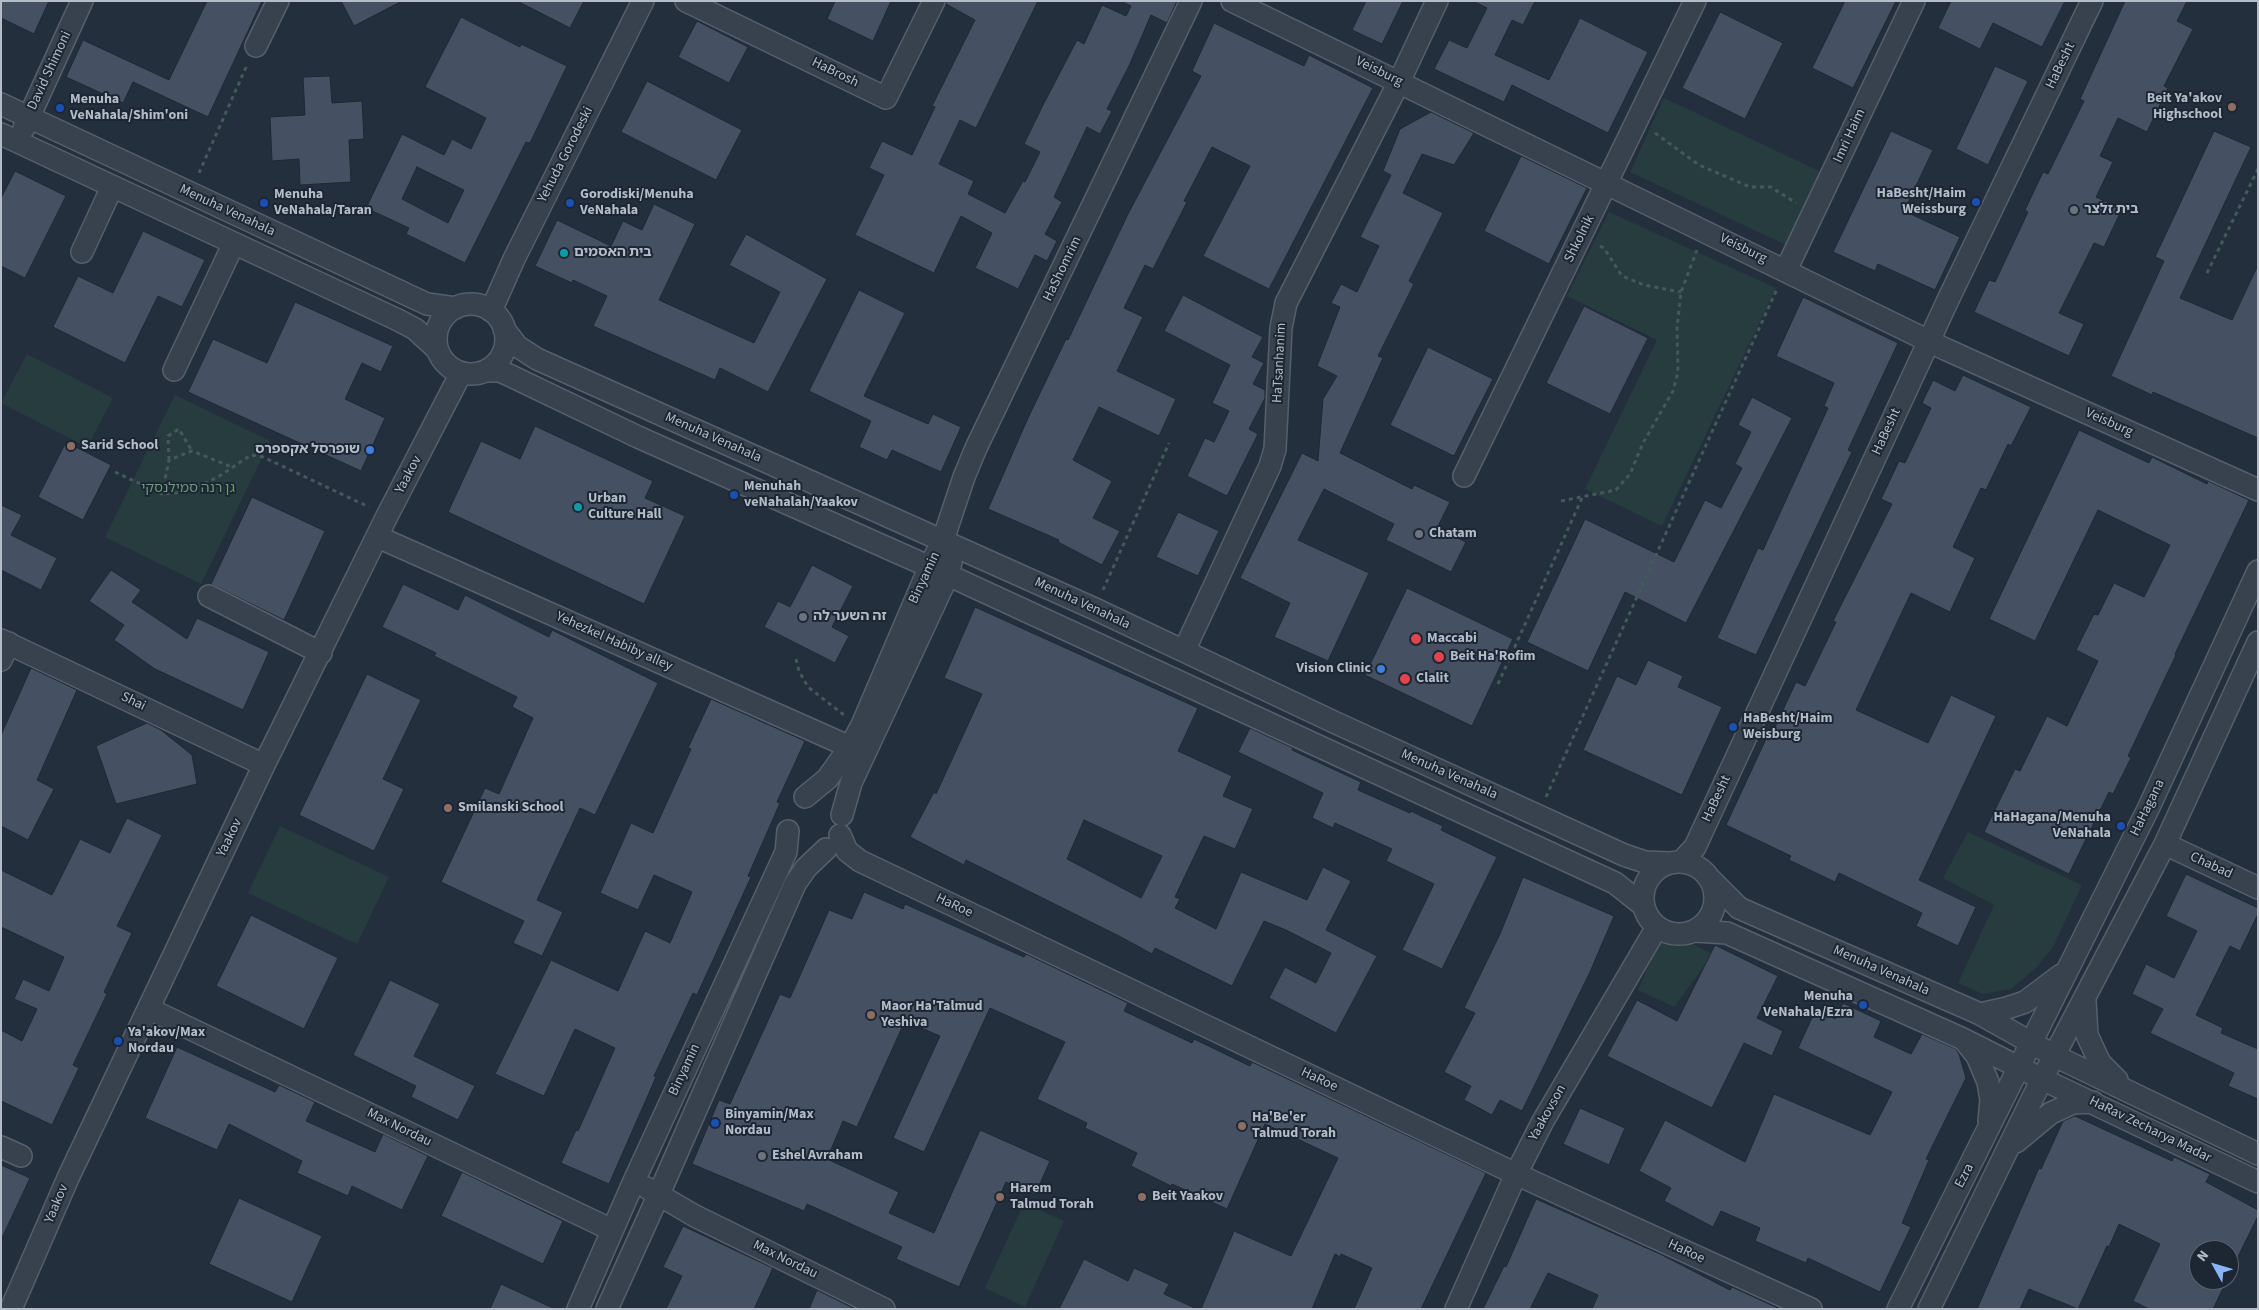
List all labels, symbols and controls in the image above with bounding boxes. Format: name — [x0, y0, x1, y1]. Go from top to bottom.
street label: David Shimoni — [24, 29, 76, 113]
street label: HaBesht — [2043, 40, 2079, 92]
street label: Veisburg — [1353, 53, 1405, 91]
street label: HaBrosh — [809, 54, 861, 92]
place label: Beit Ya'akov Highschool — [2147, 91, 2222, 124]
place label: Menuha VeNahala/Shim'oni — [70, 92, 188, 124]
marker: Beit Ya'akov Highschool — [2226, 101, 2238, 113]
marker: Menuha VeNahala/Shim'oni — [54, 102, 66, 114]
street label: Yehuda Gorodeski — [535, 104, 597, 206]
street label: Imri Haim — [1830, 106, 1870, 166]
street label: Menuha Venahala — [176, 181, 278, 241]
place label: HaBesht/Haim Weissburg — [1877, 186, 1966, 218]
place label: Menuha VeNahala/Taran — [274, 187, 372, 220]
place label: Gorodiski/Menuha VeNahala — [580, 187, 694, 220]
marker: HaBesht/Haim Weissburg — [1970, 196, 1982, 208]
marker: Menuha VeNahala/Taran — [258, 197, 270, 209]
marker: Gorodiski/Menuha VeNahala — [564, 197, 576, 209]
place label: בית זלצר — [2084, 202, 2138, 218]
marker: בית זלצר — [2068, 204, 2080, 216]
street label: Shkolnik — [1561, 212, 1599, 266]
street label: Veisburg — [1717, 230, 1769, 268]
street label: HaShomrim — [1040, 234, 1086, 304]
place label: בית האסמים — [574, 245, 652, 261]
marker: בית האסמים — [558, 247, 570, 259]
street label: HaTsanhanim — [1270, 322, 1290, 404]
street label: Veisburg — [2083, 405, 2135, 441]
street label: HaBesht — [1869, 406, 1905, 458]
street label: Menuha Venahala — [662, 409, 764, 467]
place label: Sarid School — [81, 438, 158, 454]
marker: Sarid School — [65, 440, 77, 452]
place label: שופרסל אקספרס — [255, 442, 360, 458]
marker: שופרסל אקספרס — [364, 444, 376, 456]
street label: Yaakov — [392, 453, 426, 497]
place label: Menuhah veNahalah/Yaakov — [744, 479, 858, 512]
park label: גן רנה סמילנסקי — [141, 481, 235, 497]
marker: Menuhah veNahalah/Yaakov — [728, 489, 740, 501]
place label: Urban Culture Hall — [588, 491, 662, 524]
marker: Urban Culture Hall — [572, 501, 584, 513]
place label: Chatam — [1429, 526, 1477, 542]
marker: Chatam — [1413, 528, 1425, 540]
street label: Binyamin — [906, 549, 944, 607]
street label: Menuha Venahala — [1031, 574, 1133, 634]
street label: Yehezkel Habiby alley — [553, 609, 675, 675]
place label: זה השער לה — [813, 609, 887, 625]
marker: זה השער לה — [797, 611, 809, 623]
place label: Maccabi — [1427, 631, 1477, 647]
marker: Maccabi — [1409, 632, 1423, 646]
place label: Beit Ha'Rofim — [1450, 649, 1536, 665]
marker: Beit Ha'Rofim — [1432, 650, 1446, 664]
place label: Vision Clinic — [1296, 661, 1371, 677]
marker: Vision Clinic — [1375, 663, 1387, 675]
place label: Clalit — [1416, 671, 1449, 687]
marker: Clalit — [1398, 672, 1412, 686]
street label: Shai — [118, 689, 148, 715]
place label: HaBesht/Haim Weisburg — [1743, 711, 1832, 744]
marker: HaBesht/Haim Weisburg — [1727, 721, 1739, 733]
street label: Menuha Venahala — [1398, 746, 1500, 804]
street label: HaBesht — [1699, 773, 1735, 825]
street label: HaHagana — [2127, 777, 2169, 839]
place label: Smilanski School — [458, 800, 563, 816]
marker: Smilanski School — [442, 802, 454, 814]
place label: HaHagana/Menuha VeNahala — [1993, 810, 2111, 842]
street label: Yaakov — [214, 816, 246, 860]
marker: HaHagana/Menuha VeNahala — [2115, 820, 2127, 832]
street label: Chabad — [2187, 849, 2235, 883]
street label: HaRoe — [933, 890, 975, 922]
street label: Menuha Venahala — [1830, 942, 1932, 1000]
place label: Menuha VeNahala/Ezra — [1763, 989, 1853, 1022]
place label: Maor Ha'Talmud Yeshiva — [881, 999, 982, 1032]
marker: Menuha VeNahala/Ezra — [1857, 999, 1869, 1011]
marker: Maor Ha'Talmud Yeshiva — [865, 1009, 877, 1021]
place label: Ya'akov/Max Nordau — [128, 1025, 205, 1058]
marker: Ya'akov/Max Nordau — [112, 1035, 124, 1047]
street label: Binyamin — [666, 1041, 704, 1099]
street label: HaRoe — [1298, 1064, 1340, 1096]
street label: Yaakovson — [1526, 1082, 1570, 1144]
street label: HaRav Zecharya Madar — [2086, 1093, 2214, 1167]
street label: Max Nordau — [364, 1105, 434, 1151]
place label: Binyamin/Max Nordau — [725, 1107, 814, 1140]
place label: Ha'Be'er Talmud Torah — [1252, 1110, 1336, 1142]
marker: Binyamin/Max Nordau — [709, 1117, 721, 1129]
marker: Ha'Be'er Talmud Torah — [1236, 1120, 1248, 1132]
place label: Eshel Avraham — [772, 1148, 863, 1164]
marker: Eshel Avraham — [756, 1150, 768, 1162]
street label: Ezra — [1952, 1161, 1978, 1191]
place label: Harem Talmud Torah — [1010, 1181, 1094, 1214]
street label: Yaakov — [41, 1182, 73, 1226]
place label: Beit Yaakov — [1152, 1189, 1223, 1205]
marker: Harem Talmud Torah — [994, 1191, 1006, 1203]
marker: Beit Yaakov — [1136, 1191, 1148, 1203]
street label: HaRoe — [1665, 1236, 1707, 1268]
street label: Max Nordau — [750, 1237, 820, 1283]
north arrow — [2189, 1240, 2239, 1290]
text: N — [2192, 1246, 2214, 1266]

